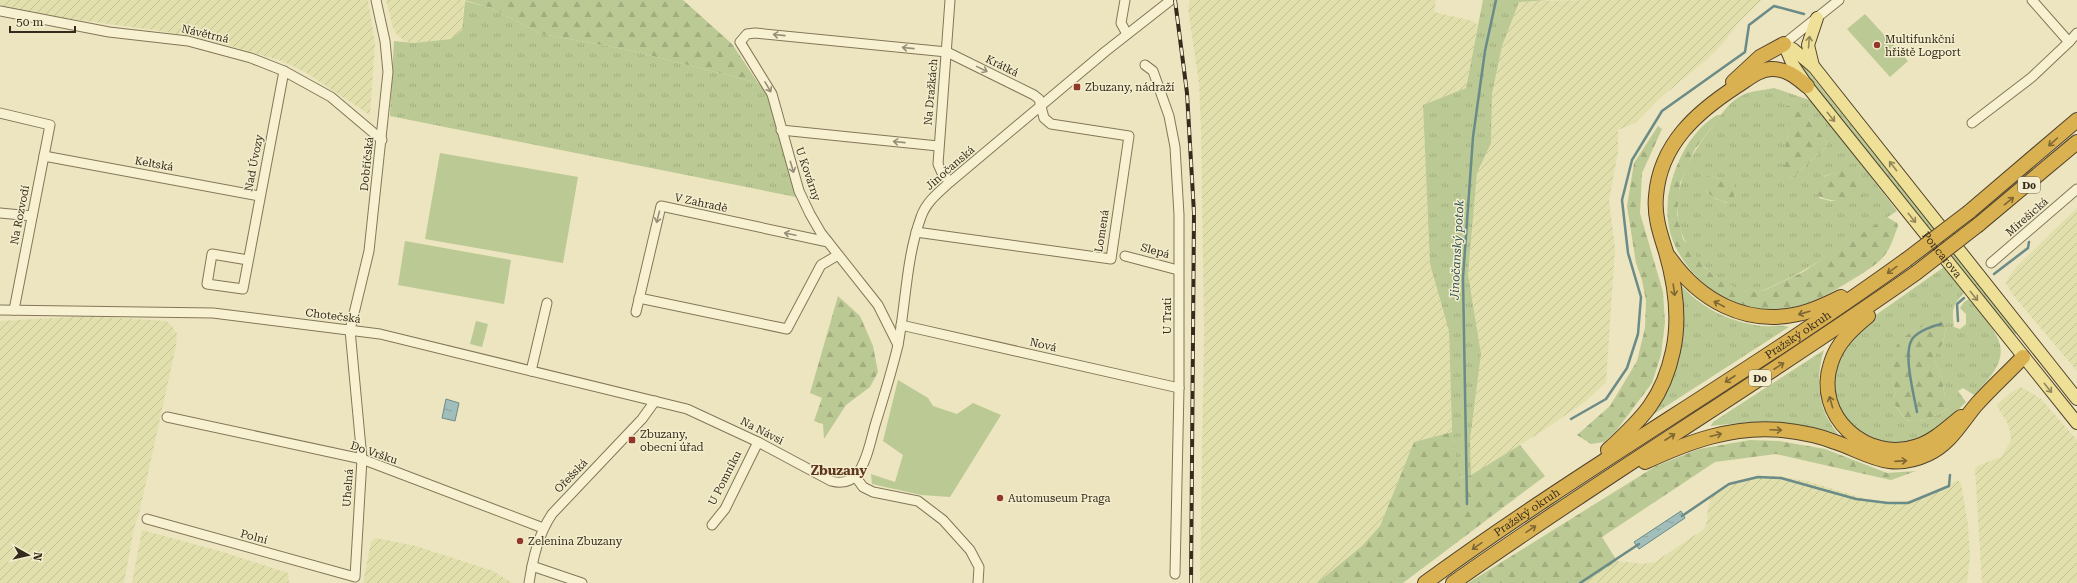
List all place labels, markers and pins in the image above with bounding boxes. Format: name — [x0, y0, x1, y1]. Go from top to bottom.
place label: Multifunkční hřiště Logport — [1885, 33, 1961, 59]
marker: Multifunkční hřiště Logport — [1872, 40, 1882, 50]
place label: Zbuzany, nádraží — [1085, 81, 1175, 94]
marker: Zbuzany, nádraží — [1072, 82, 1082, 92]
place label: Zbuzany, obecní úřad — [640, 428, 704, 454]
marker: Zbuzany, obecní úřad — [627, 435, 637, 445]
place label: Automuseum Praga — [1008, 492, 1110, 505]
marker: Automuseum Praga — [995, 493, 1005, 503]
place label: Zelenina Zbuzany — [528, 535, 623, 548]
marker: Zelenina Zbuzany — [515, 536, 525, 546]

